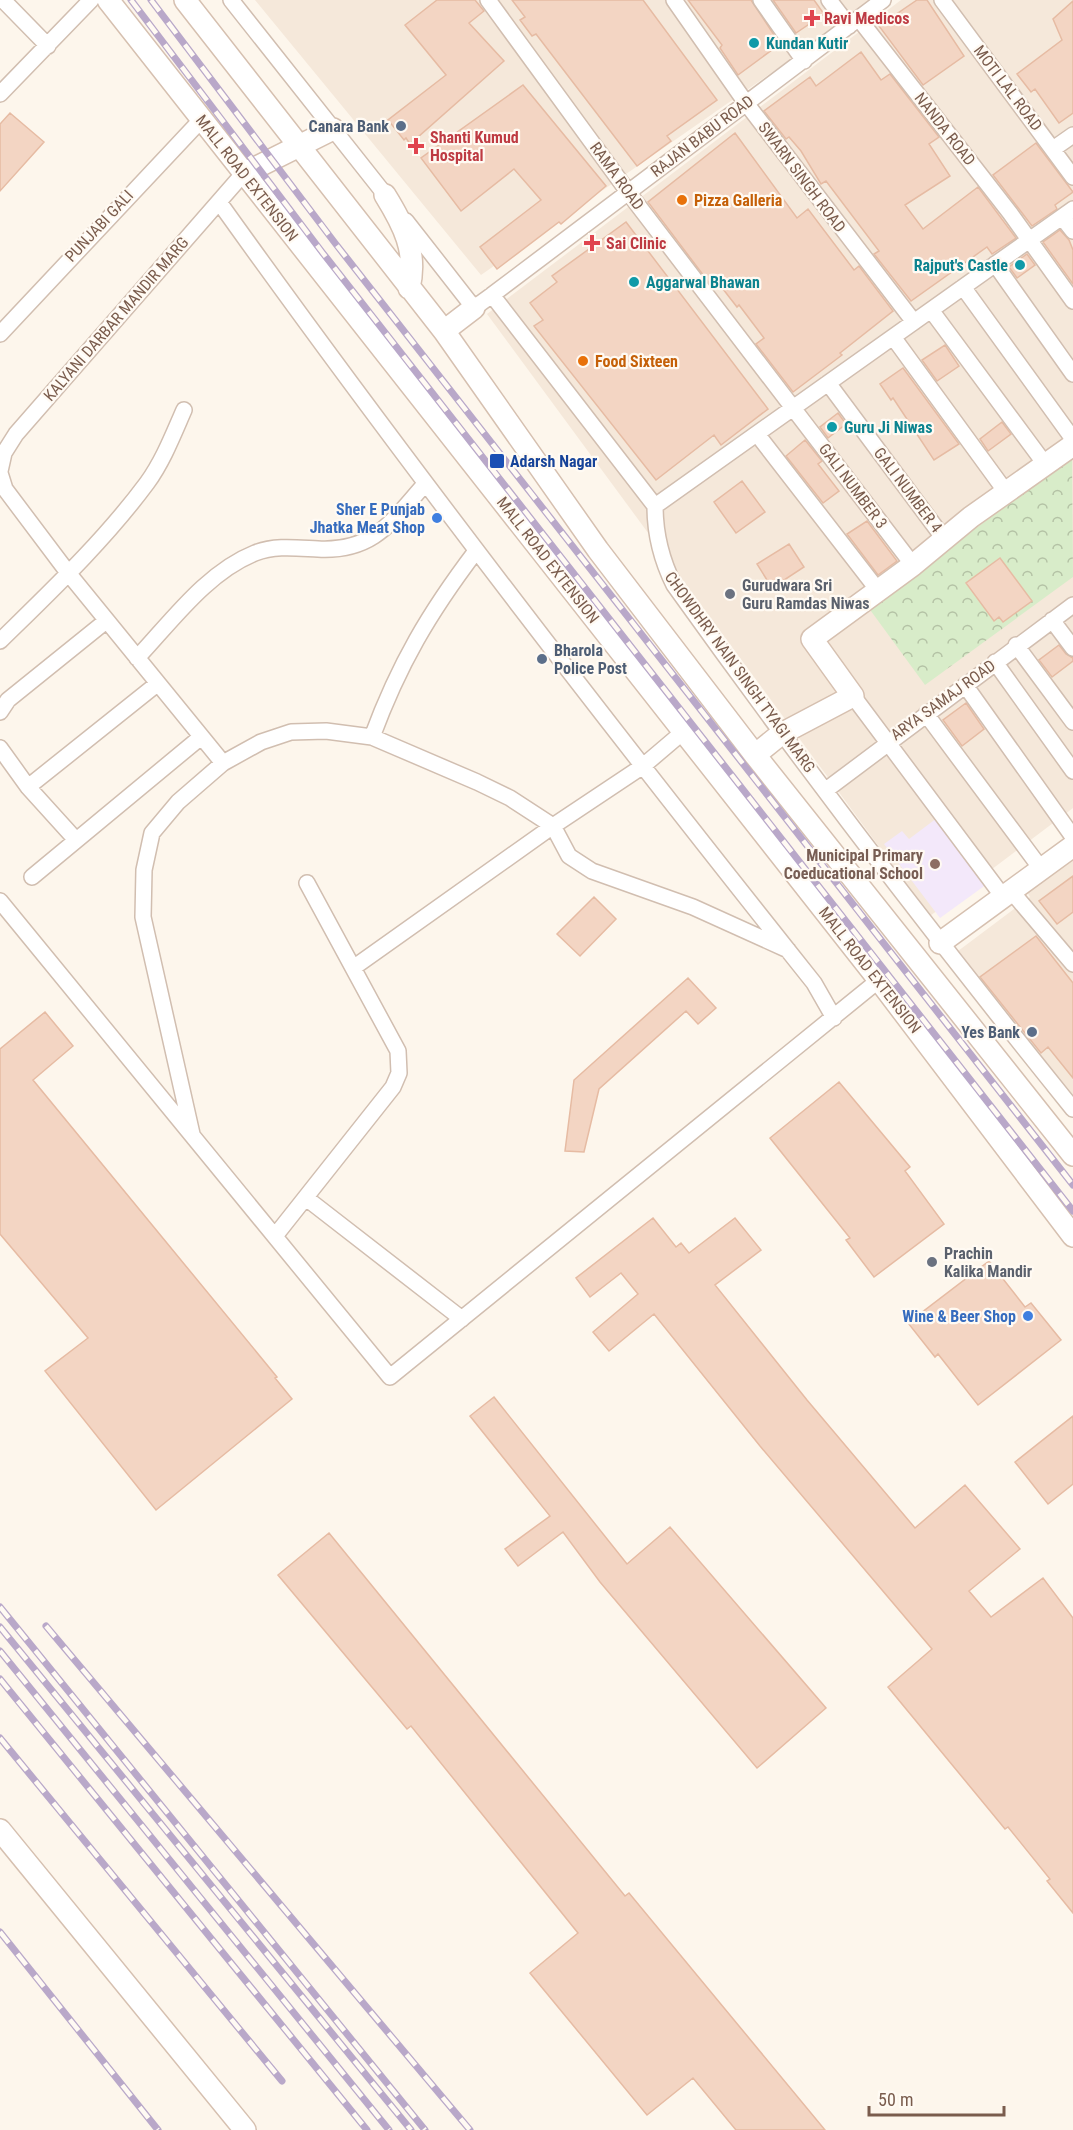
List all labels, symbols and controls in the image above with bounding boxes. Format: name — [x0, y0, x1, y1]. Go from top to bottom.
place label: Ravi Medicos — [824, 9, 910, 28]
marker: Ravi Medicos — [805, 11, 819, 25]
place label: Kundan Kutir — [766, 34, 848, 53]
marker: Kundan Kutir — [747, 36, 761, 50]
street label: MOTI LAL ROAD — [970, 42, 1046, 134]
street label: NANDA ROAD — [911, 89, 979, 169]
street label: RAJAN BABU ROAD — [647, 91, 757, 181]
street label: MALL ROAD EXTENSION — [192, 111, 302, 245]
place label: Canara Bank — [309, 117, 389, 136]
street label: SWARN SINGH ROAD — [754, 118, 850, 236]
marker: Canara Bank — [394, 119, 408, 133]
place label: Shanti Kumud Hospital — [430, 128, 519, 165]
marker: Shanti Kumud Hospital — [407, 137, 425, 155]
street label: RAMA ROAD — [586, 138, 648, 214]
street label: PUNJABI GALI — [61, 186, 137, 266]
place label: Pizza Galleria — [694, 191, 783, 210]
marker: Pizza Galleria — [675, 193, 689, 207]
street label: KALYANI DARBAR MANDIR MARG — [40, 233, 192, 405]
marker: Sai Clinic — [583, 234, 601, 252]
place label: Sai Clinic — [606, 234, 666, 253]
place label: Rajput's Castle — [914, 256, 1008, 275]
marker: Rajput's Castle — [1013, 258, 1027, 272]
place label: Aggarwal Bhawan — [646, 273, 760, 292]
marker: Aggarwal Bhawan — [627, 275, 641, 289]
place label: Food Sixteen — [595, 352, 678, 371]
marker: Food Sixteen — [576, 354, 590, 368]
place label: Guru Ji Niwas — [844, 418, 932, 437]
marker: Guru Ji Niwas — [825, 420, 839, 434]
street label: GALI NUMBER 3 — [815, 440, 891, 532]
street label: GALI NUMBER 4 — [870, 444, 946, 536]
marker: Adarsh Nagar — [488, 452, 506, 470]
place label: Adarsh Nagar — [510, 452, 597, 471]
street label: MALL ROAD EXTENSION — [493, 493, 603, 627]
place label: Sher E Punjab Jhatka Meat Shop — [310, 500, 425, 537]
marker: Sher E Punjab Jhatka Meat Shop — [430, 511, 444, 525]
street label: CHOWDHRY NAIN SINGH TYAGI MARG — [661, 568, 819, 776]
place label: Gurudwara Sri Guru Ramdas Niwas — [742, 576, 870, 613]
marker: Gurudwara Sri Guru Ramdas Niwas — [723, 587, 737, 601]
place label: Bharola Police Post — [554, 641, 627, 678]
marker: Bharola Police Post — [535, 652, 549, 666]
street label: ARYA SAMAJ ROAD — [887, 656, 999, 744]
place label: Municipal Primary Coeducational School — [784, 846, 923, 883]
marker: Municipal Primary Coeducational School — [928, 857, 942, 871]
street label: MALL ROAD EXTENSION — [815, 903, 925, 1037]
place label: Yes Bank — [961, 1023, 1020, 1042]
marker: Yes Bank — [1025, 1025, 1039, 1039]
place label: Prachin Kalika Mandir — [944, 1244, 1032, 1281]
marker: Prachin Kalika Mandir — [925, 1255, 939, 1269]
place label: Wine & Beer Shop — [902, 1307, 1016, 1326]
marker: Wine & Beer Shop — [1021, 1309, 1035, 1323]
scale bar — [869, 2079, 1004, 2117]
text: 50 m — [878, 2089, 913, 2110]

